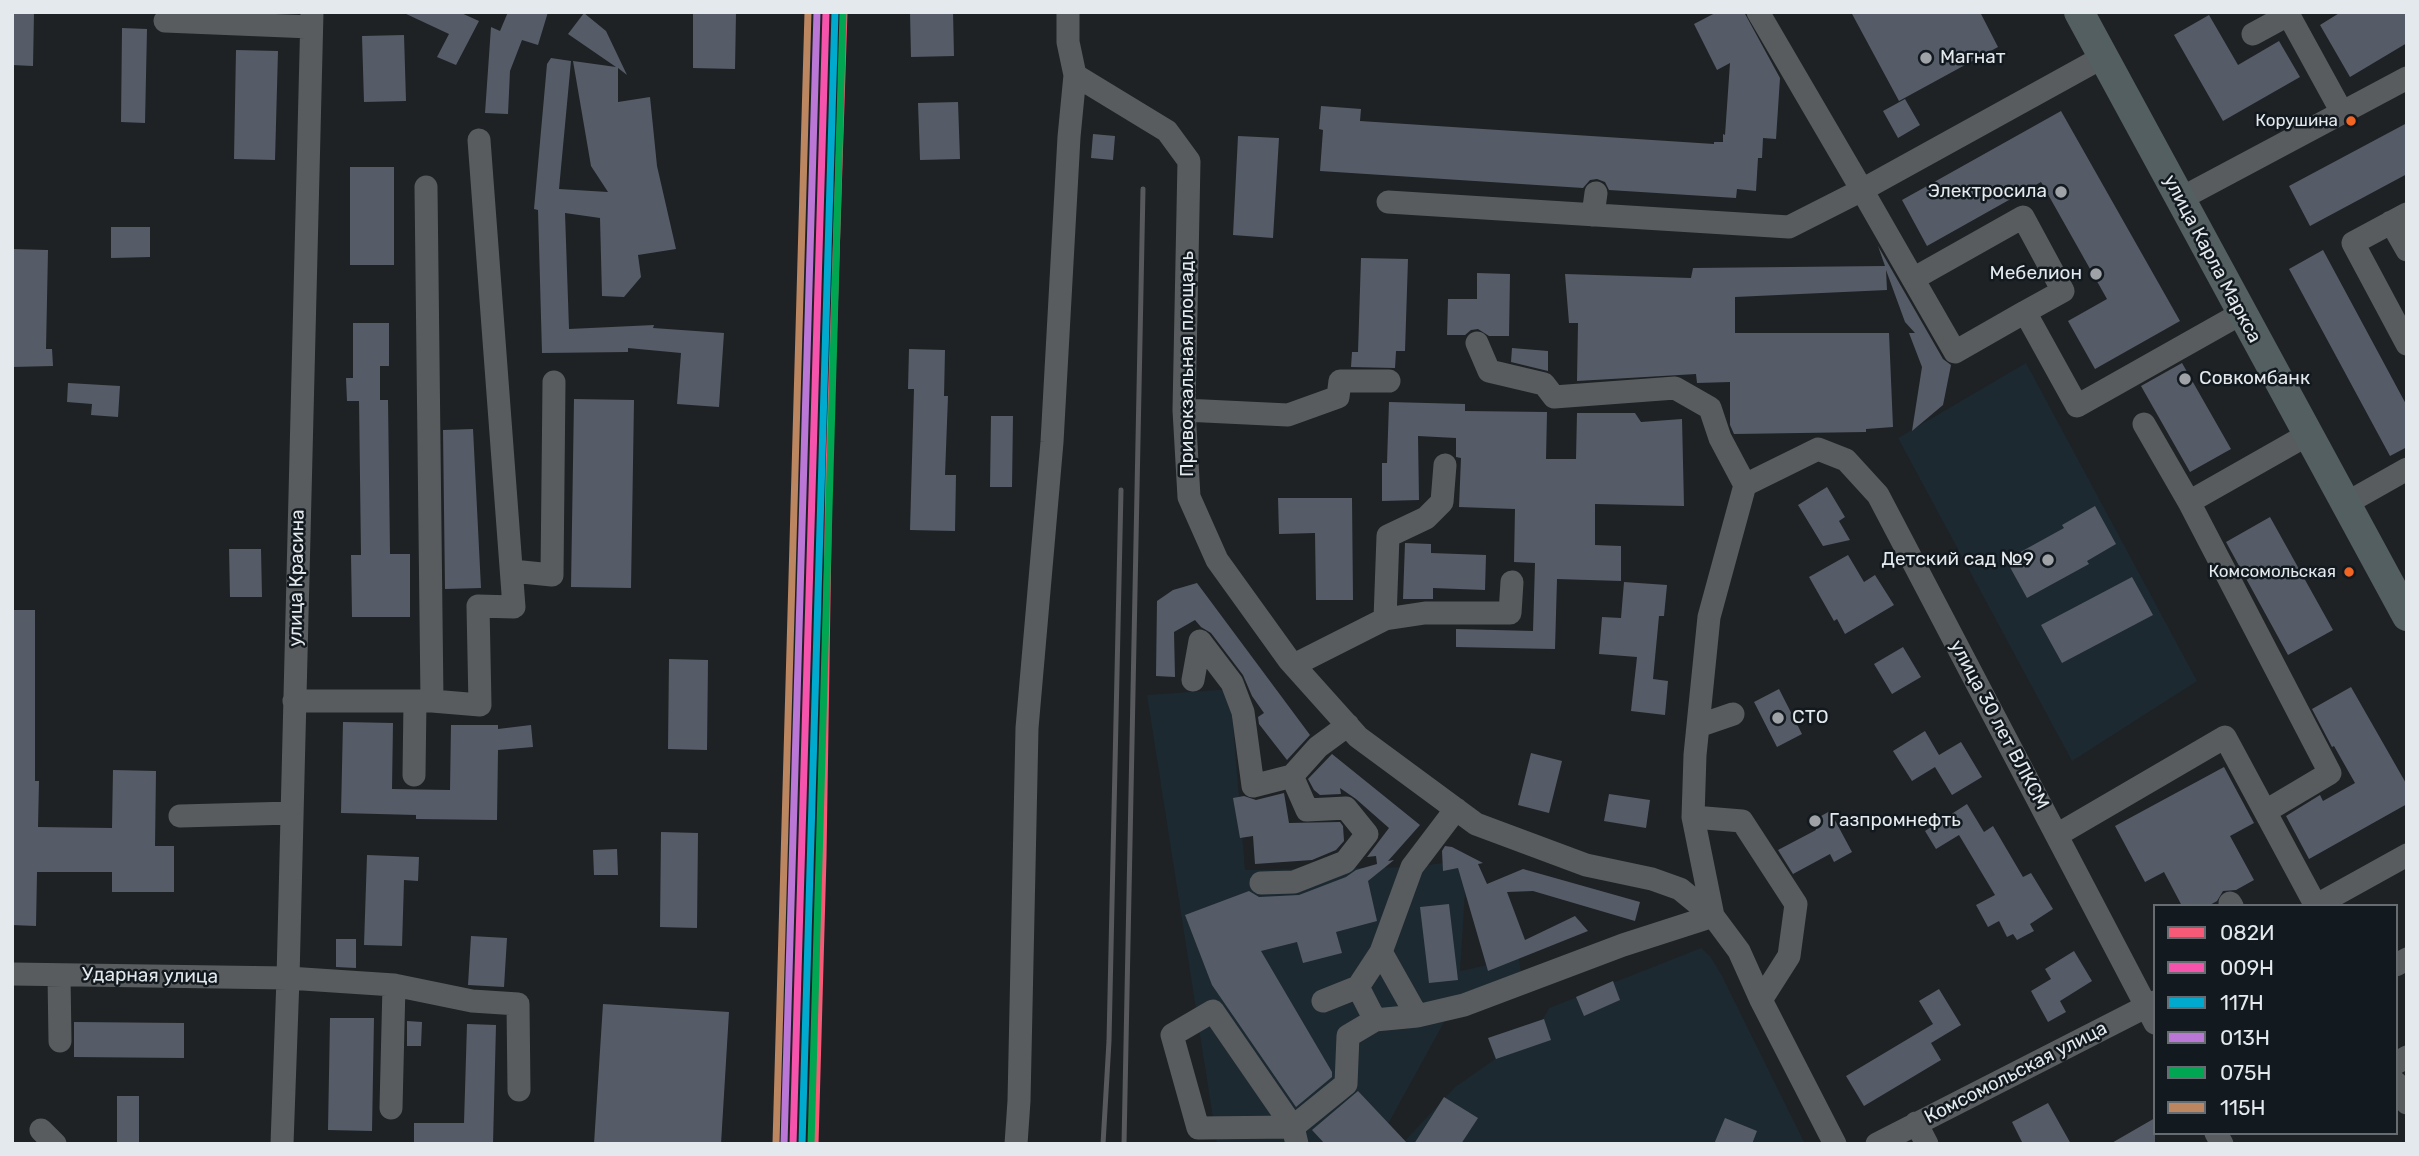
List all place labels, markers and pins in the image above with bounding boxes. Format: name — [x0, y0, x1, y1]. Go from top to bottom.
place label: Магнат — [1940, 47, 2006, 69]
marker: Магнат — [1918, 50, 1934, 66]
place label: Корушина — [2255, 111, 2338, 131]
marker: Корушина — [2344, 114, 2358, 128]
place label: Электросила — [1928, 181, 2047, 203]
marker: Электросила — [2053, 184, 2069, 200]
place label: Мебелион — [1990, 263, 2082, 285]
marker: Мебелион — [2088, 266, 2104, 282]
place label: Совкомбанк — [2199, 368, 2310, 390]
marker: Совкомбанк — [2177, 371, 2193, 387]
place label: Детский сад №9 — [1881, 549, 2034, 571]
marker: Детский сад №9 — [2040, 552, 2056, 568]
place label: Комсомольская — [2208, 562, 2336, 582]
marker: Комсомольская — [2342, 565, 2356, 579]
place label: СТО — [1792, 707, 1829, 729]
marker: СТО — [1770, 710, 1786, 726]
place label: Газпромнефть — [1829, 810, 1961, 832]
marker: Газпромнефть — [1807, 813, 1823, 829]

